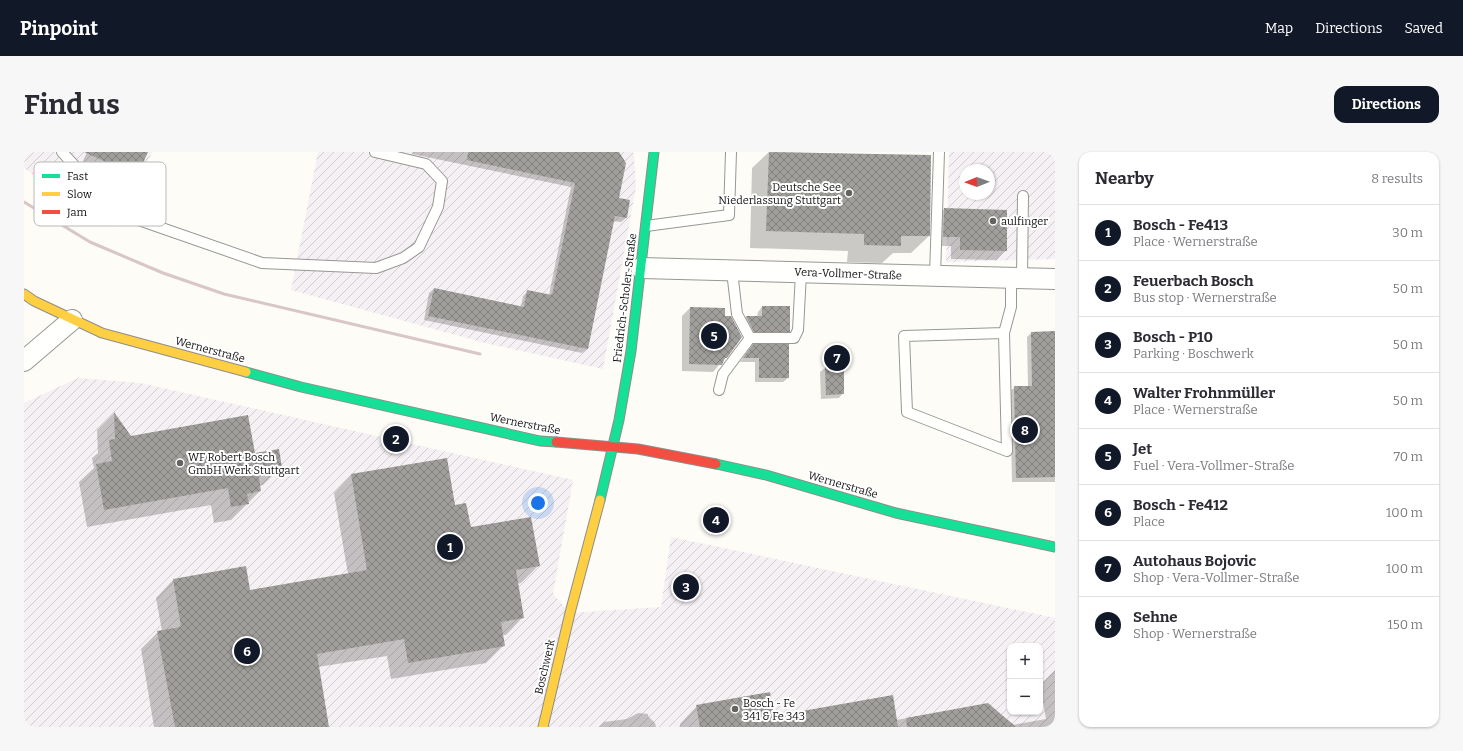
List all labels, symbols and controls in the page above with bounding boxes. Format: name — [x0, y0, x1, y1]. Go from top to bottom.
text: Pinpoint — [20, 17, 98, 40]
text: Map — [1265, 20, 1293, 37]
text: Directions — [1315, 20, 1383, 37]
text: Saved — [1405, 20, 1443, 37]
button: Directions — [1334, 86, 1439, 123]
text: Find us — [24, 88, 120, 121]
legend — [34, 162, 166, 226]
north arrow — [959, 164, 995, 200]
text: Nearby — [1095, 168, 1154, 189]
text: Fast — [67, 170, 88, 183]
text: 8 results — [1371, 171, 1423, 186]
place label: Deutsche See Niederlassung Stuttgart — [718, 181, 841, 207]
text: Slow — [67, 188, 92, 201]
marker: Deutsche See Niederlassung Stuttgart — [844, 188, 854, 198]
text: Jam — [66, 206, 87, 219]
place label: aulfinger — [1001, 215, 1048, 228]
marker: aulfinger — [988, 216, 998, 226]
text: Bosch - Fe413 — [1133, 216, 1228, 234]
text: 1 — [1105, 225, 1111, 240]
text: 30 m — [1392, 225, 1423, 240]
street label: Friedrich-Scholer-Straße — [611, 233, 639, 363]
text: Place · Wernerstraße — [1133, 234, 1258, 249]
street label: Vera-Vollmer-Straße — [794, 266, 902, 282]
text: Feuerbach Bosch — [1133, 272, 1253, 290]
text: 2 — [1104, 281, 1112, 296]
text: 50 m — [1393, 281, 1423, 296]
text: Bus stop · Wernerstraße — [1133, 290, 1277, 305]
pin: 5 — [701, 321, 727, 351]
text: Bosch - P10 — [1133, 328, 1213, 346]
street label: Wernerstraße — [174, 334, 246, 366]
text: 3 — [1104, 337, 1112, 352]
text: 50 m — [1393, 337, 1423, 352]
pin: 7 — [824, 343, 850, 373]
text: Parking · Boschwerk — [1133, 346, 1254, 361]
text: Walter Frohnmüller — [1133, 384, 1275, 402]
text: 4 — [1104, 393, 1112, 408]
text: 50 m — [1393, 393, 1423, 408]
text: Place · Wernerstraße — [1133, 402, 1258, 417]
street label: Wernerstraße — [489, 411, 561, 437]
pin: 8 — [1012, 415, 1038, 445]
pin: 2 — [383, 424, 409, 454]
text: Jet — [1133, 440, 1152, 458]
text: 5 — [1104, 449, 1112, 464]
text: 70 m — [1393, 449, 1423, 464]
place label: WF Robert Bosch GmbH Werk Stuttgart — [188, 451, 299, 477]
marker: WF Robert Bosch GmbH Werk Stuttgart — [175, 458, 185, 468]
text: Fuel · Vera-Vollmer-Straße — [1133, 458, 1294, 473]
street label: Wernerstraße — [807, 469, 879, 501]
your location — [528, 493, 548, 513]
text: Bosch - Fe412 — [1133, 496, 1228, 514]
pin: 4 — [703, 505, 729, 535]
text: 6 — [1104, 505, 1112, 520]
text: 100 m — [1386, 505, 1423, 520]
text: Place — [1133, 514, 1165, 529]
pin: 1 — [437, 532, 463, 562]
text: Autohaus Bojovic — [1133, 552, 1256, 570]
text: 7 — [1105, 561, 1112, 576]
text: 100 m — [1386, 561, 1423, 576]
text: Shop · Vera-Vollmer-Straße — [1133, 570, 1299, 585]
pin: 3 — [673, 572, 699, 602]
text: Sehne — [1133, 608, 1178, 626]
text: 8 — [1104, 617, 1112, 632]
text: 150 m — [1387, 617, 1423, 632]
text: Shop · Wernerstraße — [1133, 626, 1257, 641]
pin: 6 — [234, 636, 260, 666]
street label: Boschwerk — [532, 637, 558, 696]
map controls — [1007, 643, 1043, 715]
button: + — [1007, 643, 1043, 679]
button: − — [1007, 679, 1043, 715]
place label: Bosch - Fe 341 & Fe 343 — [743, 697, 805, 723]
marker: Bosch - Fe 341 & Fe 343 — [730, 704, 740, 714]

